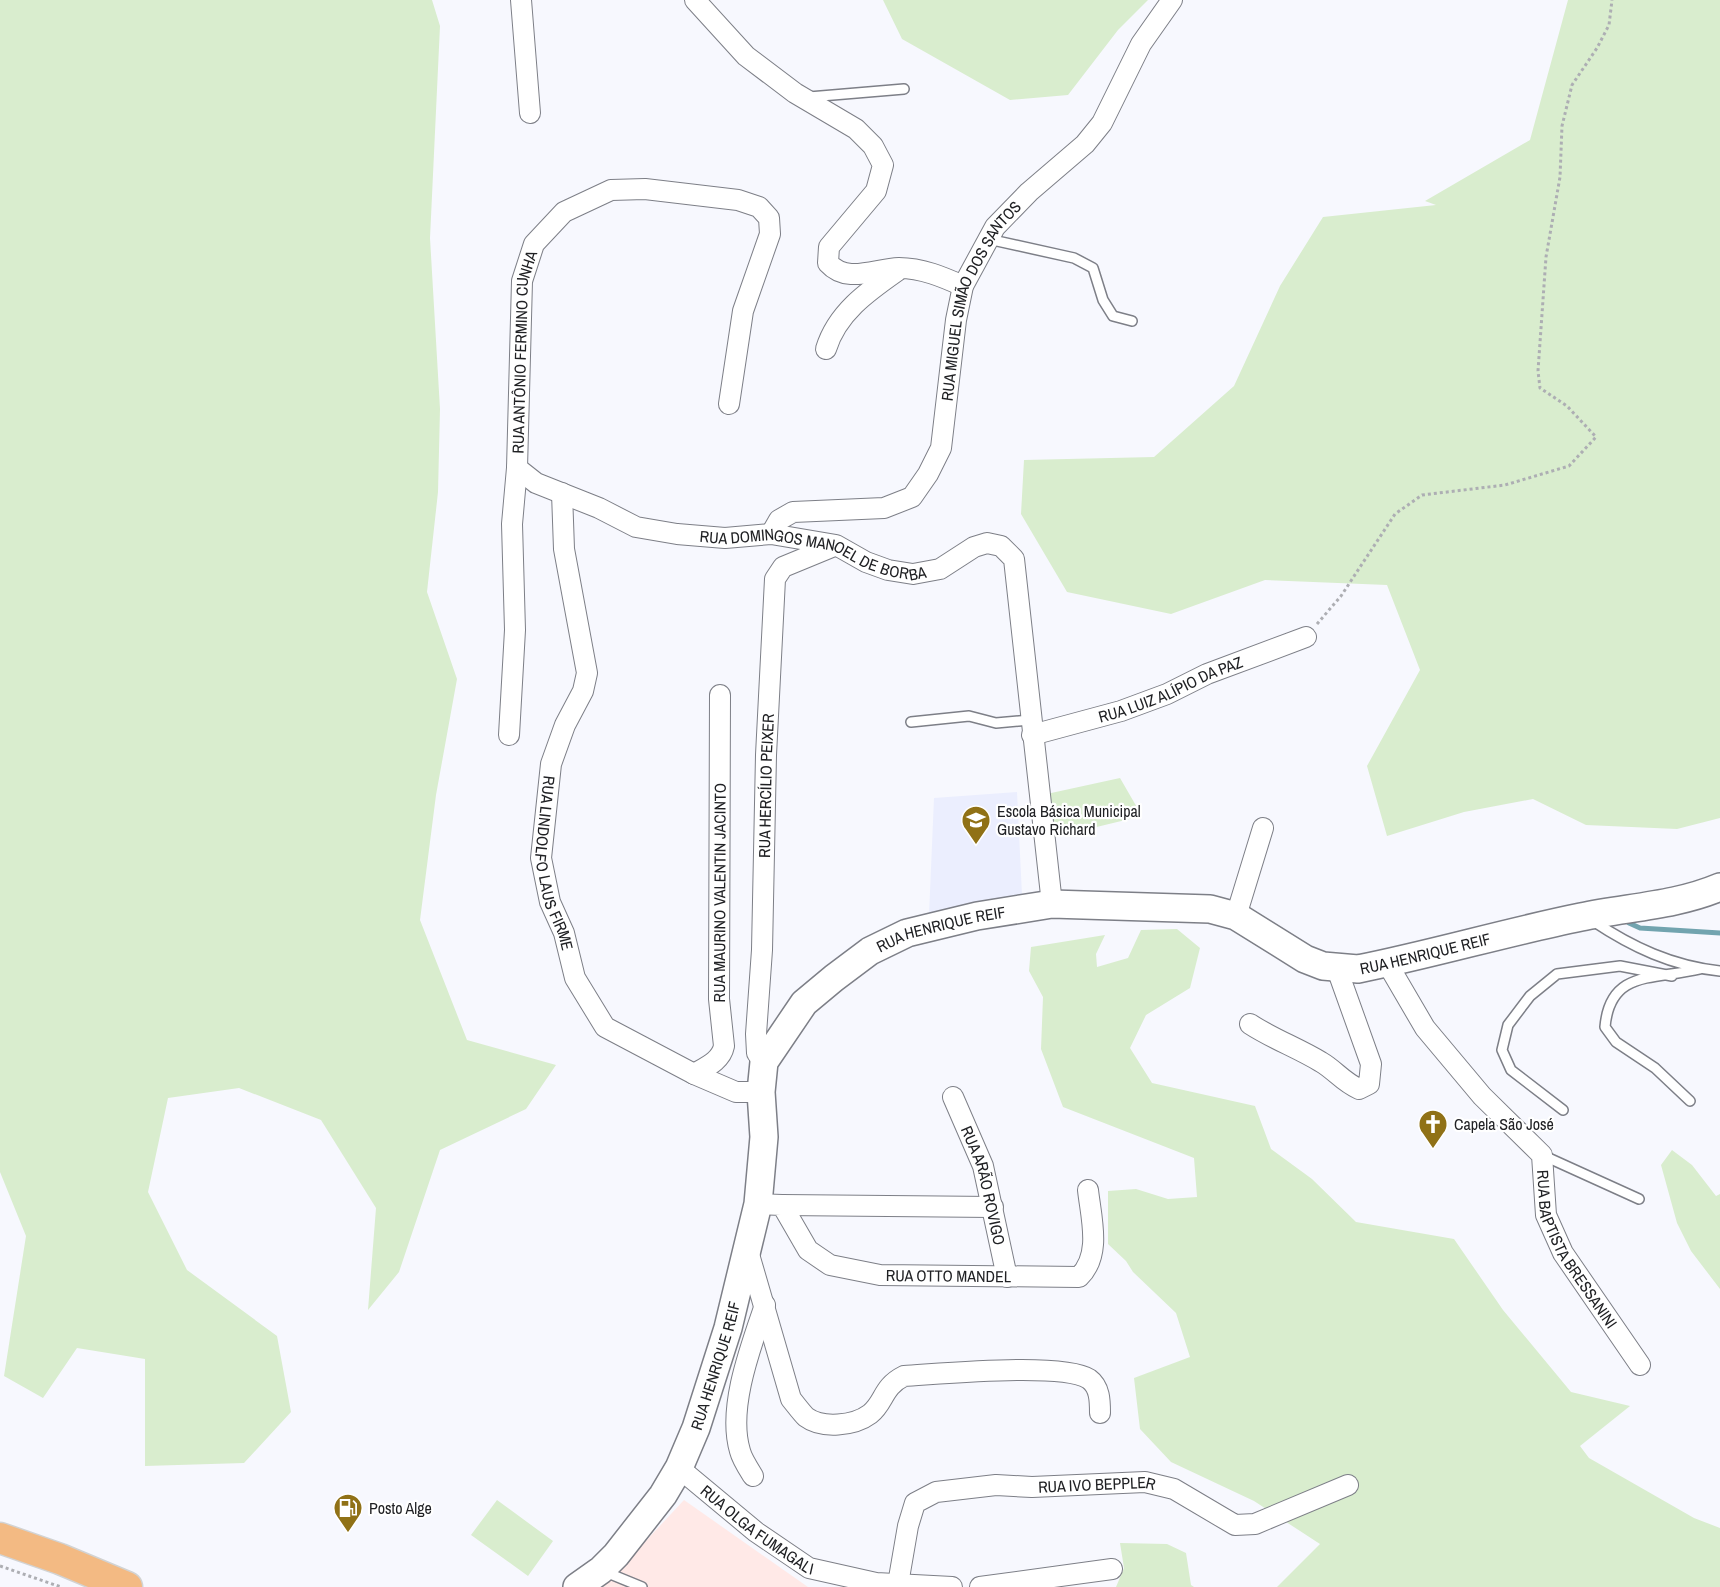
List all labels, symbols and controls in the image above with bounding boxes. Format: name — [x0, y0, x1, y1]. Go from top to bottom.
street label: RUA MIGUEL SIMÃO DOS SANTOS — [936, 196, 1026, 402]
street label: RUA ANTÔNIO FERMINO CUNHA — [506, 247, 542, 454]
street label: RUA DOMINGOS MANOEL DE BORBA — [699, 523, 928, 586]
street label: RUA LUIZ ALÍPIO DA PAZ — [1096, 651, 1246, 728]
street label: RUA HERCÍLIO PEIXER — [753, 712, 779, 858]
street label: RUA LINDOLFO LAUS FIRME — [530, 775, 579, 953]
street label: RUA MAURINO VALENTIN JACINTO — [708, 783, 731, 1002]
place label: Escola Básica Municipal Gustavo Richard — [997, 800, 1141, 840]
school or university icon: Escola Básica Municipal Gustavo Richard — [960, 804, 992, 846]
street label: RUA HENRIQUE REIF — [872, 901, 1007, 957]
street label: RUA HENRIQUE REIF — [1358, 927, 1493, 979]
church icon: Capela São José — [1417, 1108, 1449, 1150]
place label: Capela São José — [1454, 1113, 1554, 1135]
street label: RUA ARÃO ROVIGO — [956, 1122, 1011, 1247]
street label: RUA BAPTISTA BRESSANINI — [1532, 1169, 1622, 1333]
street label: RUA OTTO MANDEL — [886, 1264, 1012, 1287]
street label: RUA HENRIQUE REIF — [685, 1299, 745, 1433]
street label: RUA IVO BEPPLER — [1038, 1471, 1158, 1498]
street label: RUA OLGA FUMAGALI — [696, 1480, 816, 1580]
fuel station icon: Posto Alge — [332, 1492, 364, 1534]
place label: Posto Alge — [369, 1497, 432, 1519]

